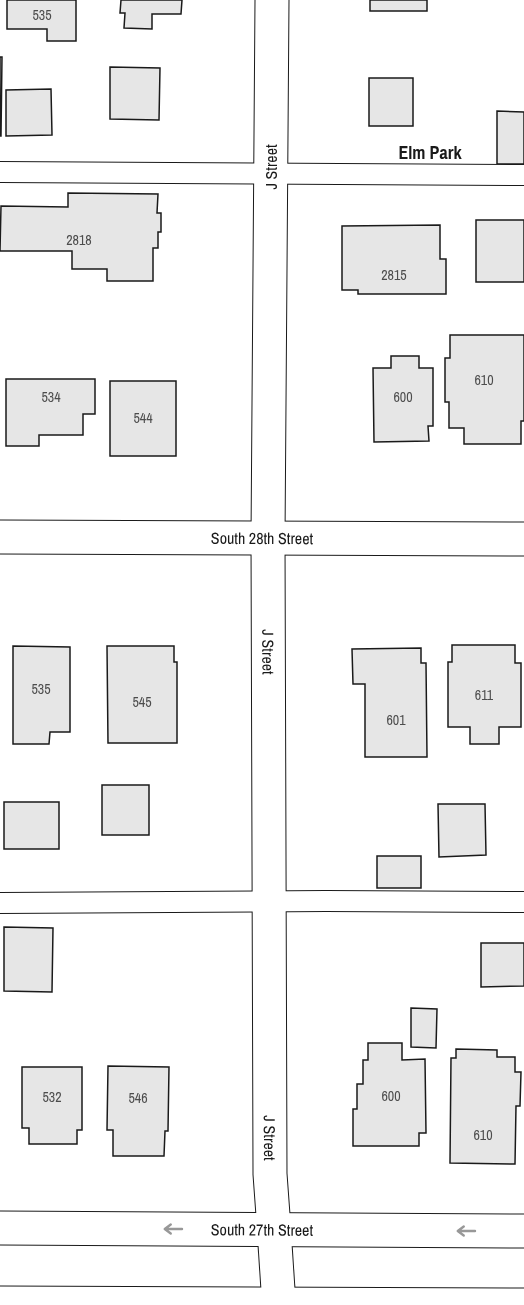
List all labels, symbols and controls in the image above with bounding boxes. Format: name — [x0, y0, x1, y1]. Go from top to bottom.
house number: 535 — [32, 6, 52, 24]
district label: Elm Park — [398, 140, 462, 165]
street label: J Street — [260, 144, 282, 190]
house number: 2818 — [66, 231, 92, 249]
house number: 2815 — [381, 266, 407, 284]
house number: 610 — [474, 371, 494, 389]
house number: 534 — [41, 388, 61, 406]
house number: 600 — [393, 388, 413, 406]
house number: 544 — [133, 409, 153, 427]
street label: South 28th Street — [211, 527, 313, 549]
street label: J Street — [257, 629, 279, 675]
house number: 535 — [31, 680, 51, 698]
house number: 611 — [475, 686, 494, 704]
house number: 545 — [132, 693, 152, 711]
house number: 601 — [386, 711, 406, 729]
house number: 600 — [381, 1087, 401, 1105]
house number: 532 — [42, 1088, 62, 1106]
house number: 546 — [128, 1089, 148, 1107]
street label: J Street — [259, 1115, 281, 1161]
house number: 610 — [473, 1126, 493, 1144]
street label: South 27th Street — [211, 1218, 314, 1241]
one-way arrow — [164, 1223, 184, 1235]
one-way arrow — [456, 1225, 476, 1237]

